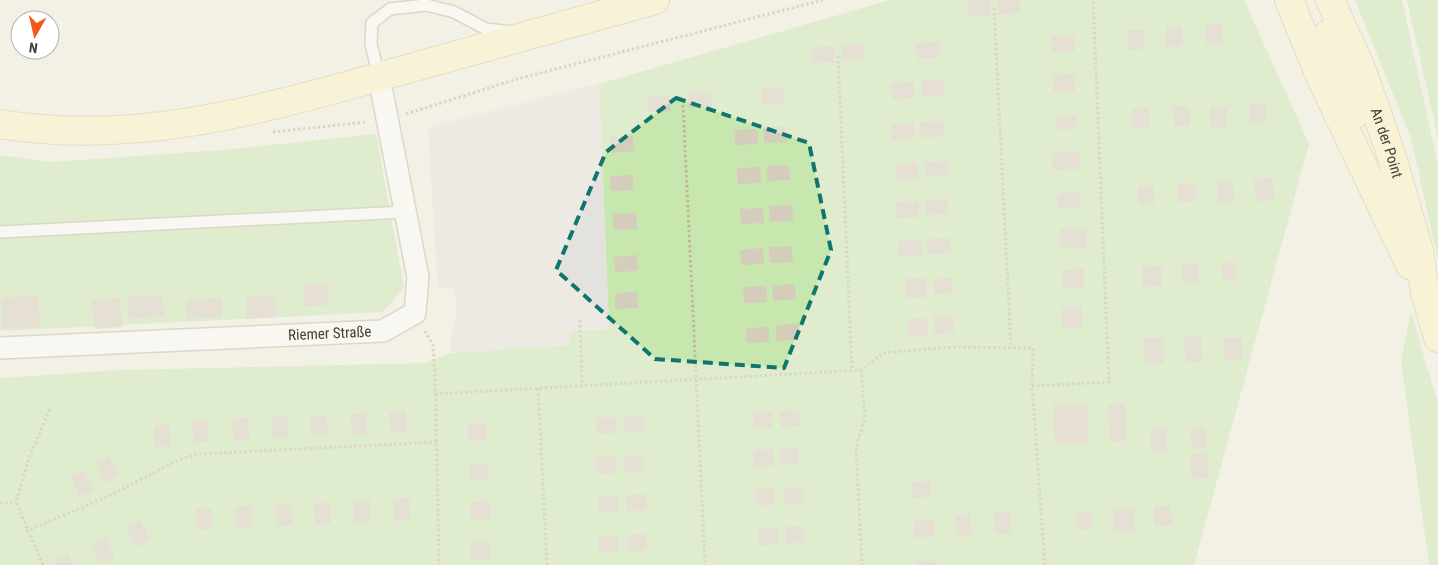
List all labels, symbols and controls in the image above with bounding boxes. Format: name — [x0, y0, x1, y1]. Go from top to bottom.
north arrow — [10, 10, 60, 60]
text: N — [28, 39, 39, 56]
street label: An der Point — [1367, 105, 1406, 180]
street label: Riemer Straße — [288, 323, 372, 344]

